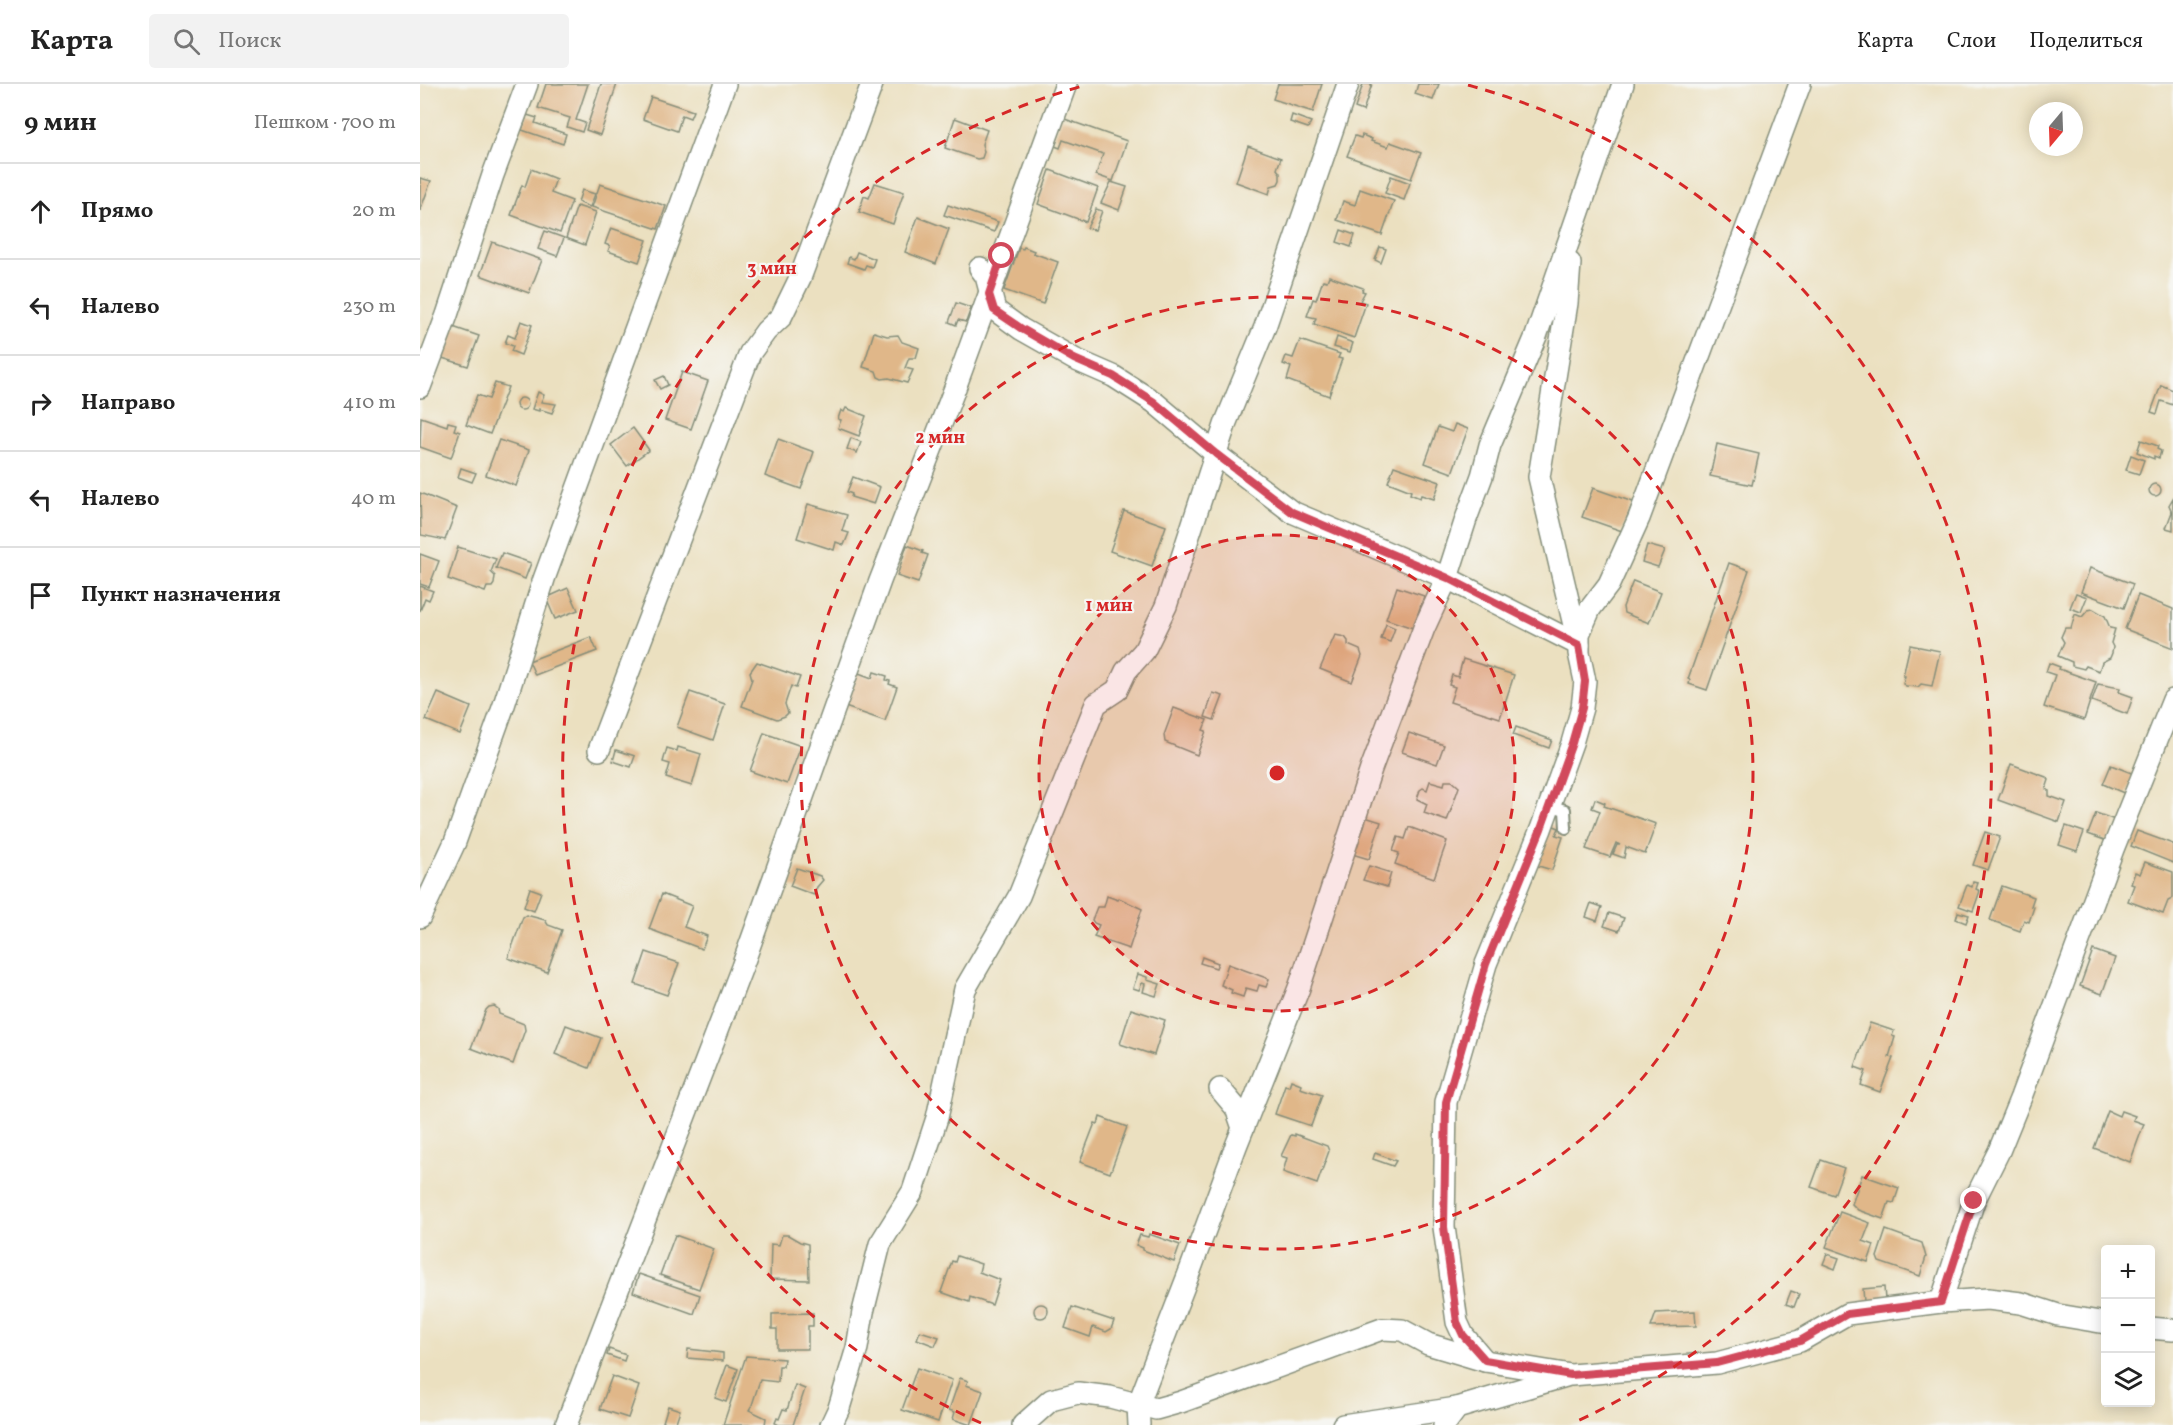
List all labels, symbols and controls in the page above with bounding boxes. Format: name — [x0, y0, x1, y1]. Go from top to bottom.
search box — [149, 14, 569, 68]
text: Карта — [30, 22, 113, 61]
icon: search — [170, 25, 203, 58]
text: Поиск — [218, 26, 281, 57]
text: Карта — [1857, 27, 1914, 56]
text: Слои — [1947, 27, 1996, 56]
text: Поделиться — [2029, 27, 2143, 56]
north arrow — [2029, 102, 2083, 156]
text: 9 мин — [24, 105, 97, 141]
text: Пешком · 700 m — [254, 109, 396, 137]
icon: ahead — [24, 195, 57, 228]
text: Прямо — [81, 196, 153, 227]
text: 20 m — [352, 197, 396, 225]
route start — [988, 242, 1014, 268]
text: 3 мин — [747, 257, 797, 282]
icon: left — [24, 291, 57, 324]
text: Налево — [81, 292, 160, 323]
text: 230 m — [342, 293, 396, 321]
icon: right — [24, 387, 57, 420]
text: Направо — [81, 388, 175, 419]
text: 410 m — [343, 389, 396, 417]
text: 2 мин — [915, 426, 965, 451]
icon: left — [24, 483, 57, 516]
text: Налево — [81, 484, 160, 515]
text: 40 m — [351, 485, 396, 513]
icon: arrive — [24, 579, 57, 612]
text: Пункт назначения — [81, 580, 281, 611]
text: 1 мин — [1085, 594, 1133, 619]
centre of rings — [1267, 763, 1287, 783]
route end — [1960, 1187, 1986, 1213]
map controls — [2101, 1245, 2155, 1407]
button: + — [2101, 1245, 2155, 1299]
button: − — [2101, 1299, 2155, 1353]
button: layers — [2101, 1353, 2155, 1407]

